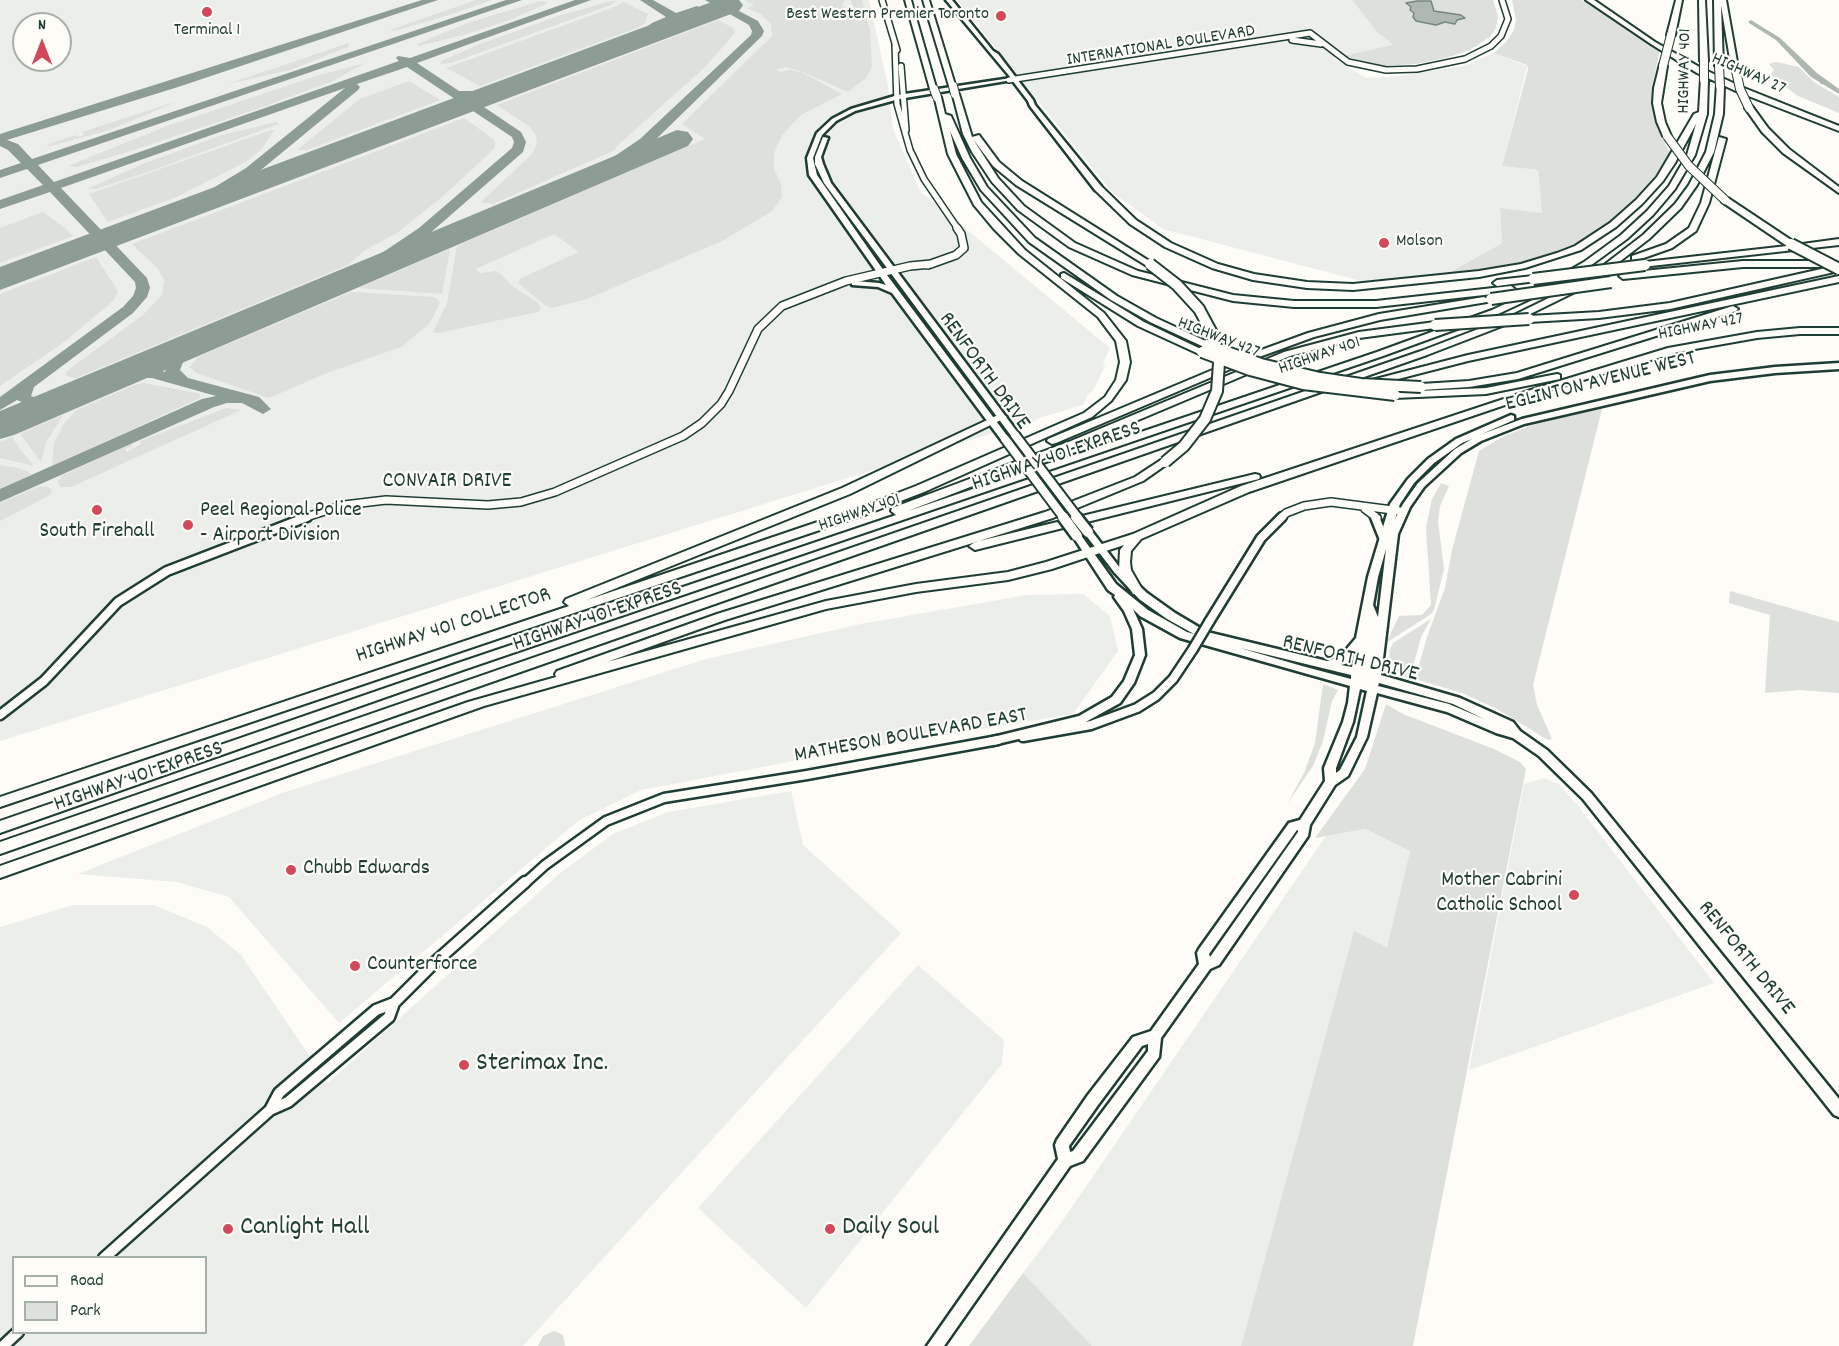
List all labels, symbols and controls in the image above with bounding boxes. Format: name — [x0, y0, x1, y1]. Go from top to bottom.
marker: Terminal 1 — [200, 5, 214, 19]
place label: Best Western Premier Toronto — [786, 5, 989, 27]
marker: Best Western Premier Toronto — [994, 9, 1008, 23]
north arrow — [12, 12, 72, 72]
text: N — [38, 14, 46, 37]
place label: Terminal 1 — [174, 21, 240, 43]
street label: INTERNATIONAL BOULEVARD — [1065, 21, 1257, 73]
street label: HIGHWAY 401 — [1674, 28, 1698, 114]
street label: HIGHWAY 27 — [1708, 49, 1788, 101]
place label: Molson — [1396, 232, 1443, 254]
marker: Molson — [1377, 236, 1391, 250]
street label: RENFORTH DRIVE — [931, 308, 1035, 436]
street label: HIGHWAY 427 — [1657, 309, 1745, 347]
street label: HIGHWAY 427 — [1174, 313, 1262, 365]
street label: HIGHWAY 401 — [1276, 333, 1364, 381]
street label: EGLINTON AVENUE WEST — [1503, 347, 1699, 419]
street label: HIGHWAY 401 EXPRESS — [969, 417, 1145, 499]
street label: CONVAIR DRIVE — [383, 470, 511, 496]
street label: HIGHWAY 401 — [816, 490, 904, 538]
place label: Peel Regional Police - Airport Division — [200, 499, 362, 550]
marker: South Firehall — [90, 503, 104, 517]
marker: Peel Regional Police - Airport Division — [181, 518, 195, 532]
place label: South Firehall — [40, 520, 154, 546]
street label: HIGHWAY 401 EXPRESS — [510, 577, 686, 659]
street label: HIGHWAY 401 COLLECTOR — [353, 583, 555, 671]
street label: RENFORTH DRIVE — [1279, 630, 1421, 690]
street label: MATHESON BOULEVARD EAST — [792, 704, 1030, 770]
street label: HIGHWAY 401 EXPRESS — [51, 737, 227, 819]
place label: Chubb Edwards — [303, 857, 430, 883]
marker: Chubb Edwards — [284, 863, 298, 877]
place label: Mother Cabrini Catholic School — [1436, 869, 1562, 920]
marker: Mother Cabrini Catholic School — [1567, 888, 1581, 902]
street label: RENFORTH DRIVE — [1691, 897, 1799, 1021]
place label: Counterforce — [367, 953, 477, 979]
marker: Counterforce — [348, 959, 362, 973]
place label: Sterimax Inc. — [476, 1049, 608, 1081]
marker: Sterimax Inc. — [457, 1058, 471, 1072]
place label: Canlight Hall — [240, 1213, 370, 1245]
place label: Daily Soul — [842, 1213, 939, 1245]
marker: Canlight Hall — [221, 1222, 235, 1236]
marker: Daily Soul — [823, 1222, 837, 1236]
legend — [12, 1256, 207, 1334]
text: Road — [70, 1269, 104, 1294]
text: Park — [70, 1299, 101, 1324]

